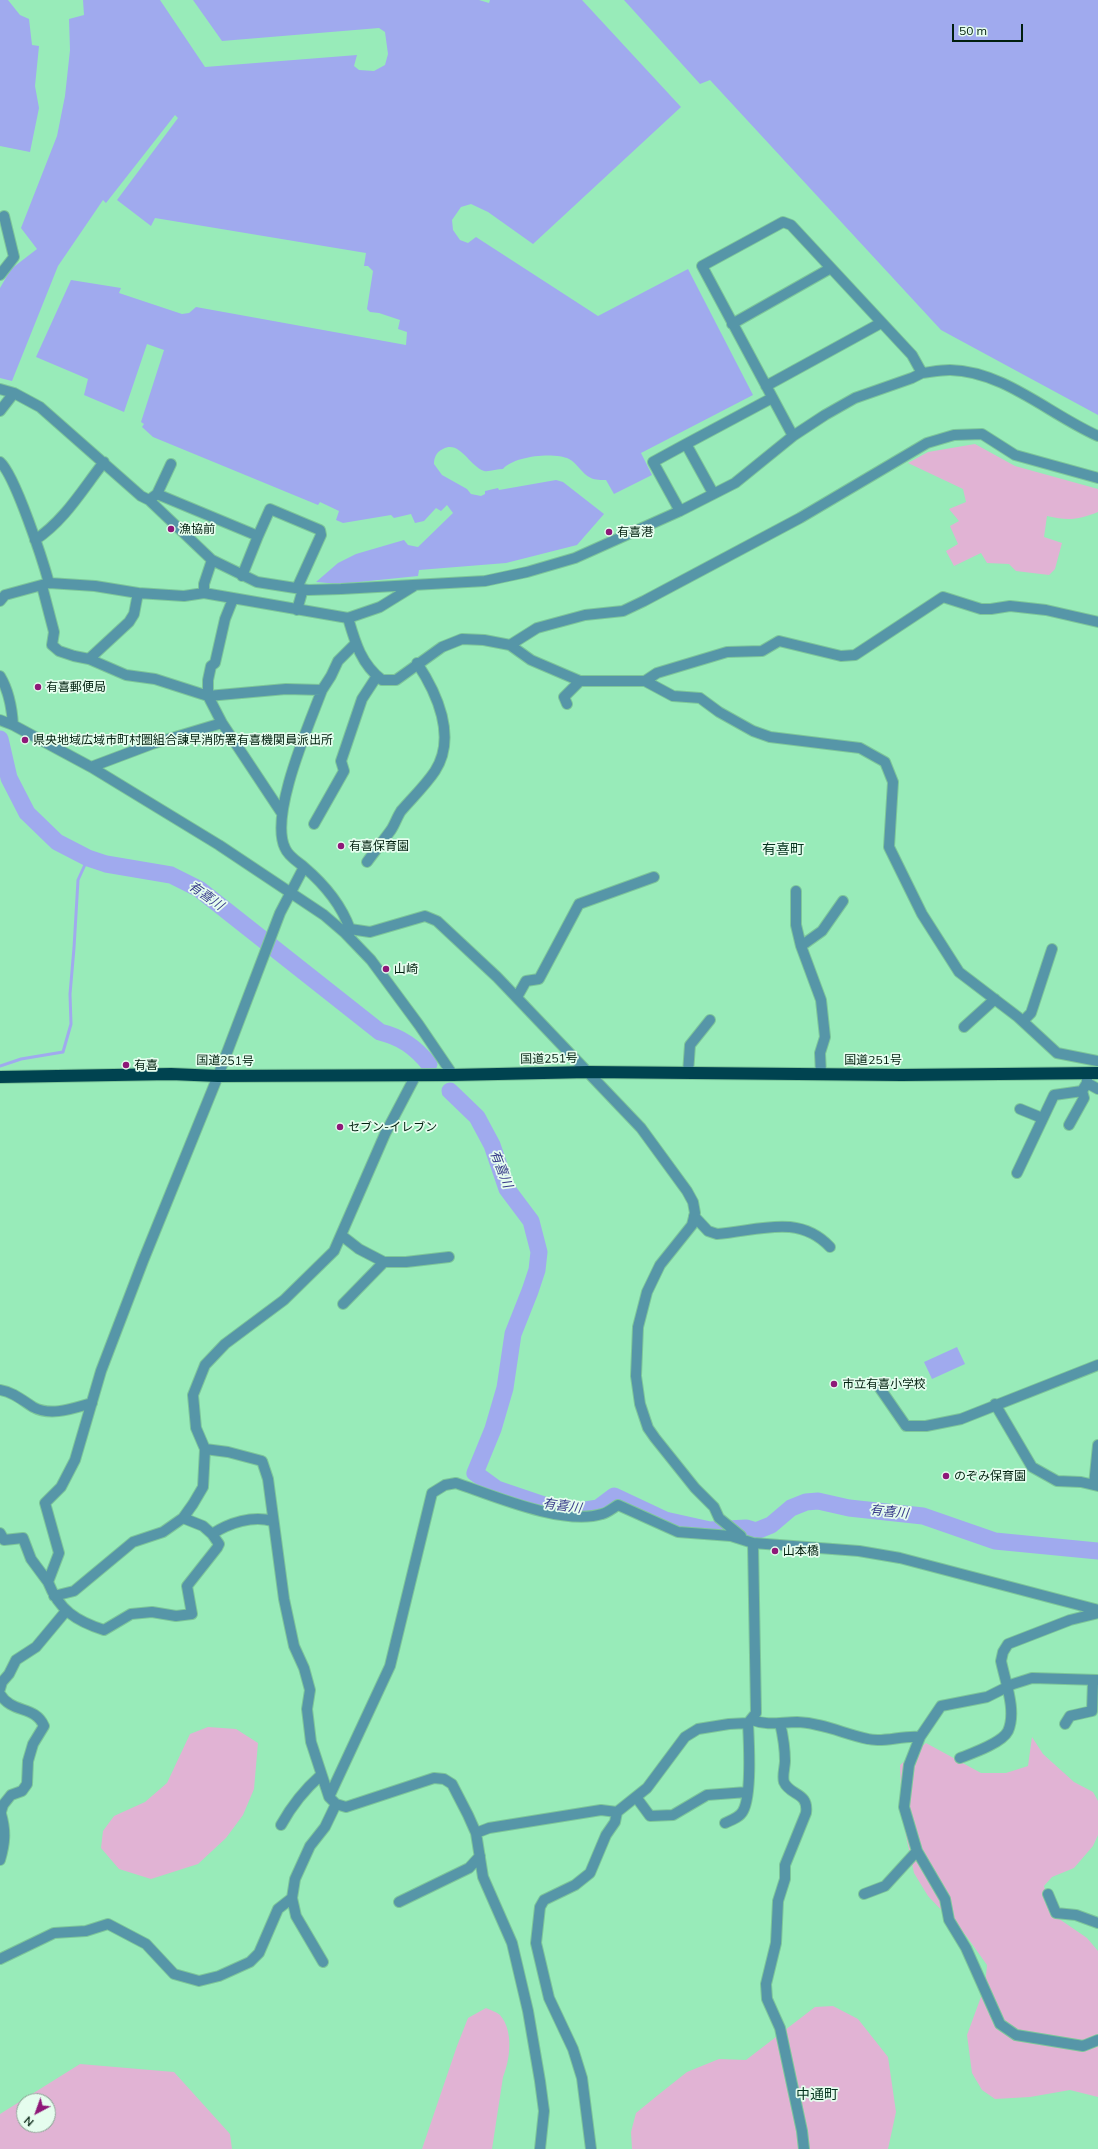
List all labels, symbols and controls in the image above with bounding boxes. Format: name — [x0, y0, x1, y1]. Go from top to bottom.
scale bar — [954, 16, 1025, 42]
text: 50 m — [959, 23, 987, 38]
place label: 漁協前 — [179, 522, 215, 536]
marker: 漁協前 — [166, 524, 176, 534]
place label: 有喜港 — [617, 525, 653, 539]
marker: 有喜港 — [604, 527, 614, 537]
place label: 有喜郵便局 — [46, 680, 106, 694]
marker: 有喜郵便局 — [33, 682, 43, 692]
place label: 県央地域広域市町村圏組合諌早消防署有喜機関員派出所 — [33, 733, 333, 747]
marker: 県央地域広域市町村圏組合諌早消防署有喜機関員派出所 — [20, 735, 30, 745]
place label: 有喜保育園 — [349, 839, 409, 853]
marker: 有喜保育園 — [336, 841, 346, 851]
district label: 有喜町 — [762, 842, 804, 858]
water label: 有喜川 — [186, 878, 226, 914]
place label: 山崎 — [394, 962, 418, 976]
marker: 山崎 — [381, 964, 391, 974]
street label: 国道251号 — [520, 1051, 578, 1067]
street label: 国道251号 — [196, 1053, 254, 1069]
street label: 国道251号 — [844, 1053, 902, 1067]
place label: 有喜 — [134, 1058, 158, 1072]
marker: 有喜 — [121, 1060, 131, 1070]
place label: セブン-イレブン — [348, 1120, 437, 1134]
marker: セブン-イレブン — [335, 1122, 345, 1132]
water label: 有喜川 — [487, 1148, 515, 1190]
place label: 市立有喜小学校 — [842, 1377, 926, 1391]
marker: 市立有喜小学校 — [829, 1379, 839, 1389]
place label: のぞみ保育園 — [954, 1469, 1026, 1483]
marker: のぞみ保育園 — [941, 1471, 951, 1481]
water label: 有喜川 — [542, 1496, 582, 1516]
water label: 有喜川 — [869, 1502, 909, 1522]
place label: 山本橋 — [783, 1544, 819, 1558]
marker: 山本橋 — [770, 1546, 780, 1556]
district label: 中通町 — [796, 2087, 838, 2103]
north arrow — [16, 2093, 56, 2133]
text: N — [21, 2113, 37, 2129]

